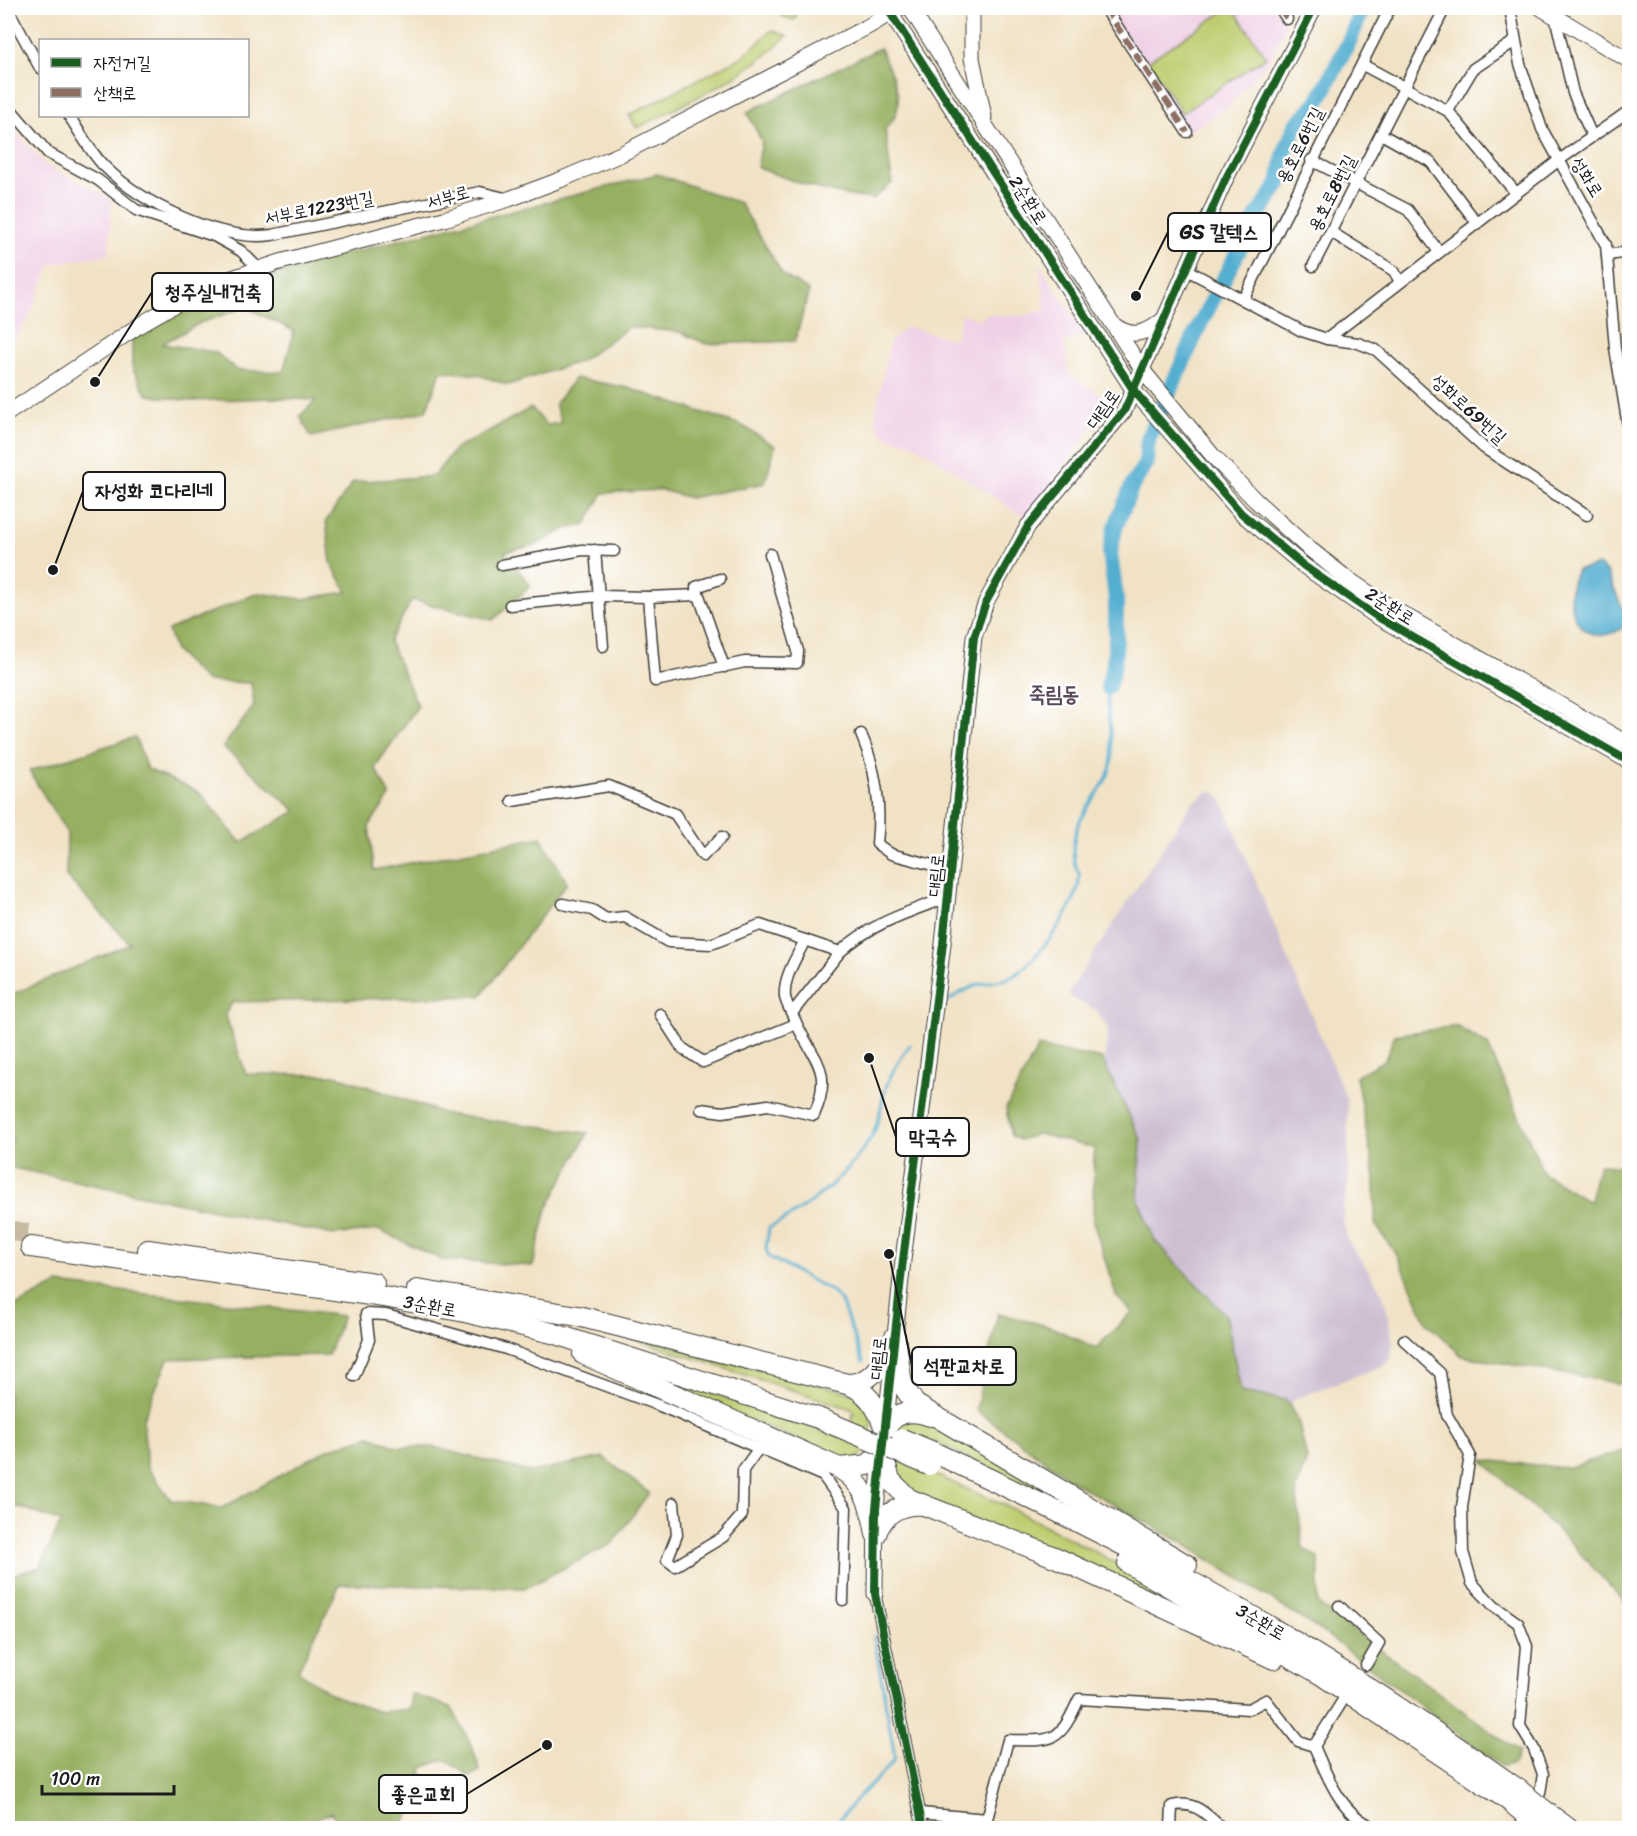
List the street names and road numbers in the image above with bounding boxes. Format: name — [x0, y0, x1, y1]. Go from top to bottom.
street label: 용호로6번길 — [1267, 100, 1333, 189]
street label: 용호로8번길 — [1299, 148, 1365, 237]
street label: 성화로 — [1562, 150, 1612, 204]
street label: 2순환로 — [1000, 169, 1056, 231]
street label: 서부로 — [423, 176, 473, 218]
street label: 서부로1223번길 — [262, 182, 377, 234]
street label: 성화로69번길 — [1423, 366, 1515, 453]
street label: 대림로 — [1077, 382, 1129, 436]
street label: 2순환로 — [1359, 578, 1421, 634]
street label: 대림로 — [918, 852, 954, 898]
street label: 3순환로 — [401, 1286, 459, 1326]
street label: 대림로 — [860, 1335, 896, 1381]
street label: 3순환로 — [1230, 1595, 1292, 1649]

